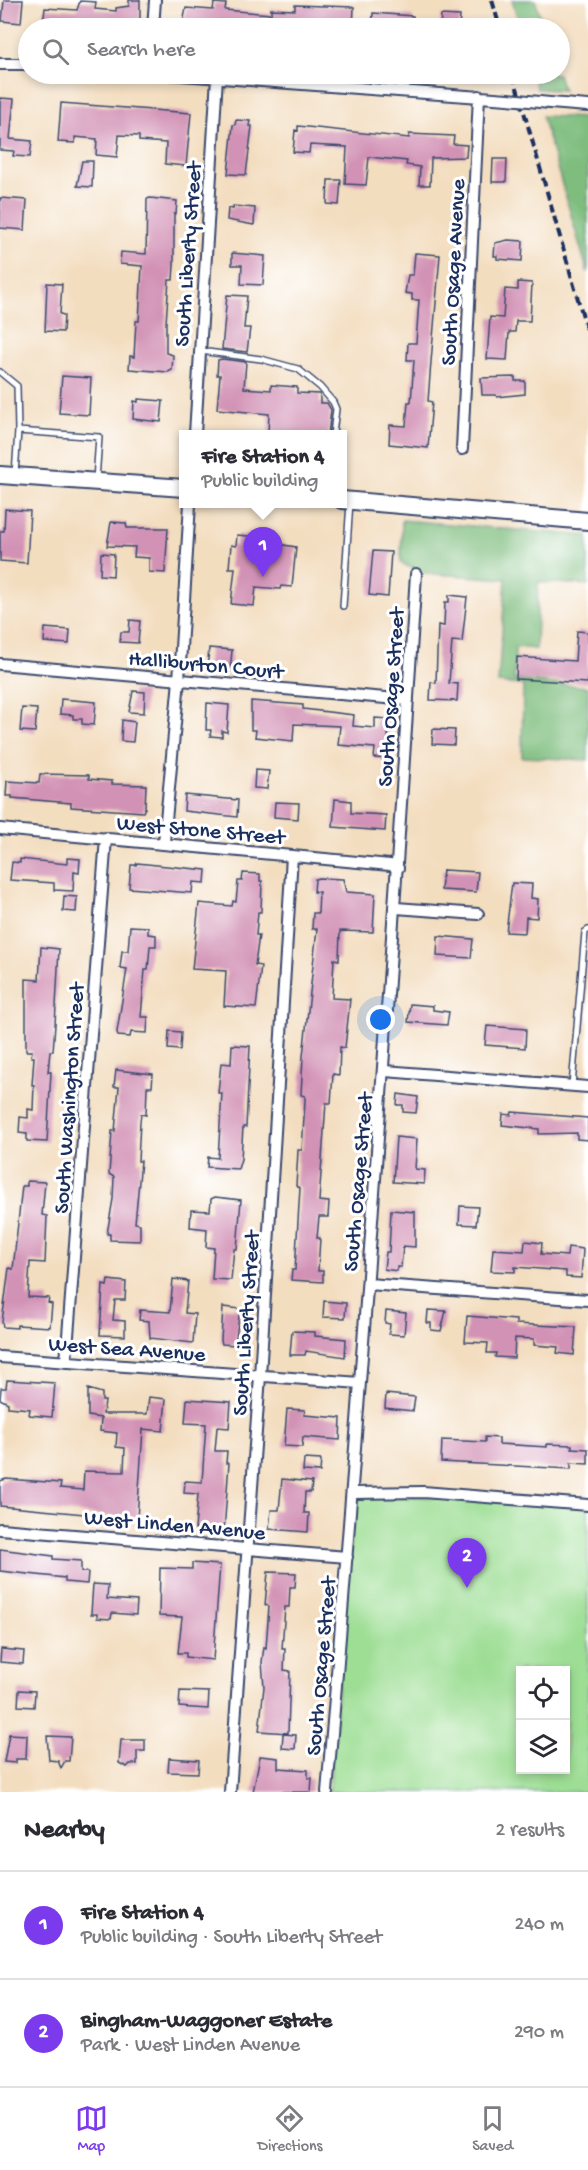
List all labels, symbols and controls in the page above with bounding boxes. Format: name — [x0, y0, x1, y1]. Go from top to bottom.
search box — [18, 18, 570, 84]
icon: search — [39, 35, 72, 68]
text: Search here — [87, 38, 195, 64]
street label: South Liberty Street — [171, 159, 210, 348]
street label: South Osage Avenue — [437, 178, 473, 366]
popup — [179, 430, 347, 508]
text: Fire Station 4 — [201, 445, 325, 471]
text: Public building — [201, 471, 318, 494]
pin: 1 — [244, 528, 282, 577]
street label: South Osage Street — [374, 605, 412, 788]
street label: Halliburton Court — [127, 647, 286, 687]
street label: West Stone Street — [116, 812, 288, 852]
street label: South Washington Street — [50, 980, 92, 1215]
your location — [366, 1005, 395, 1034]
street label: South Osage Street — [339, 1090, 381, 1273]
street label: South Liberty Street — [229, 1228, 268, 1417]
street label: West Sea Avenue — [47, 1333, 207, 1369]
street label: West Linden Avenue — [83, 1506, 267, 1548]
pin: 2 — [448, 1538, 486, 1588]
street label: South Osage Street — [302, 1574, 344, 1757]
map controls — [516, 1666, 570, 1774]
button: locate — [516, 1666, 570, 1720]
button: layers — [516, 1720, 570, 1774]
text: Nearby — [24, 1816, 105, 1847]
text: 2 results — [495, 1820, 564, 1843]
text: Fire Station 4 — [81, 1901, 204, 1927]
text: 1 — [39, 1914, 48, 1937]
text: 240 m — [514, 1914, 564, 1937]
text: Public building · South Liberty Street — [81, 1927, 382, 1950]
text: Bingham-Waggoner Estate — [81, 2009, 332, 2035]
text: 2 — [39, 2022, 48, 2045]
text: 290 m — [514, 2022, 564, 2045]
text: Park · West Linden Avenue — [81, 2035, 300, 2058]
tab: Map — [75, 2102, 108, 2157]
tab: Directions — [257, 2102, 323, 2157]
tab: Saved — [472, 2102, 513, 2157]

